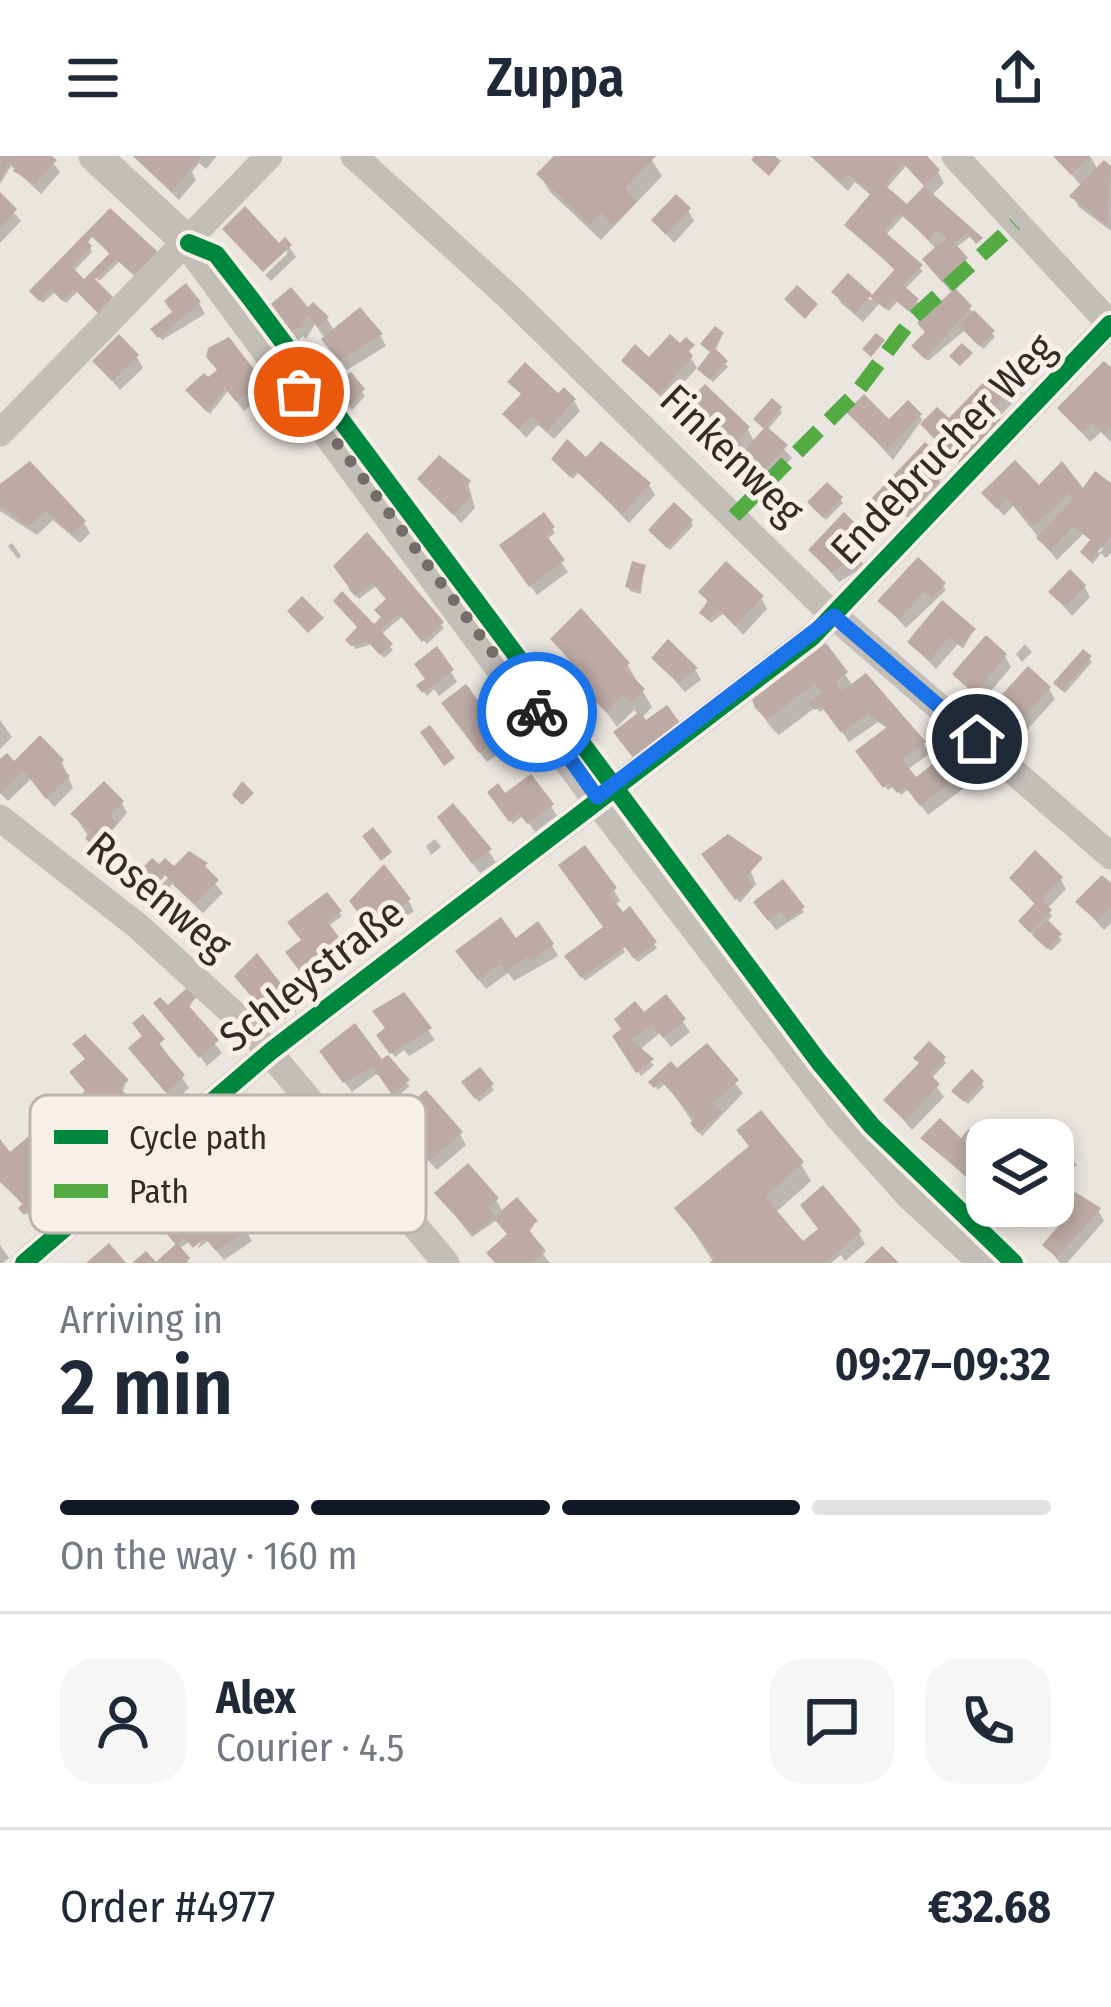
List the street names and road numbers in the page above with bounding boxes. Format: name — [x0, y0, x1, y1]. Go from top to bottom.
street label: Endebrucher Weg — [821, 323, 1066, 574]
street label: Finkenweg — [650, 375, 814, 536]
street label: Rosenweg — [77, 821, 242, 971]
street label: Schleystraße — [210, 888, 414, 1062]

